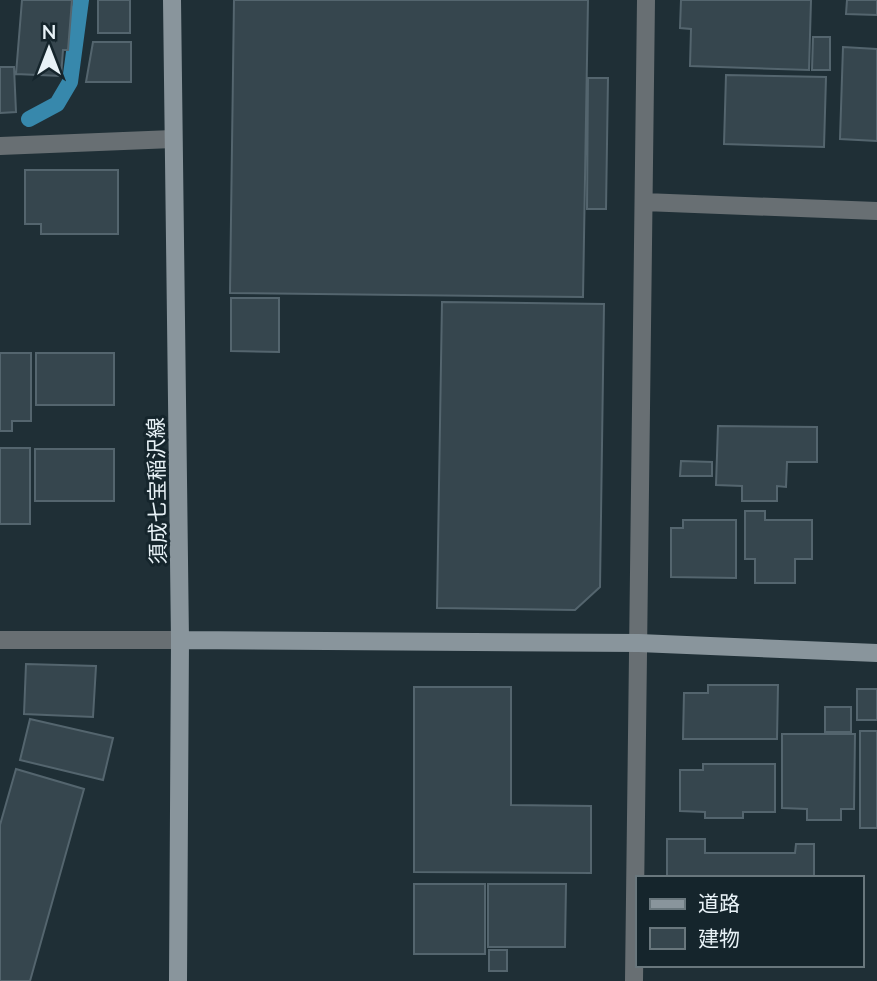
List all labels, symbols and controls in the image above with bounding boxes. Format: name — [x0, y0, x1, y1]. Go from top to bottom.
north arrow — [14, 14, 84, 84]
text: N — [42, 20, 56, 43]
street label: 須成七宝稲沢線 — [142, 417, 170, 565]
legend — [636, 876, 863, 967]
text: 道路 — [698, 890, 740, 915]
text: 建物 — [698, 925, 740, 950]

